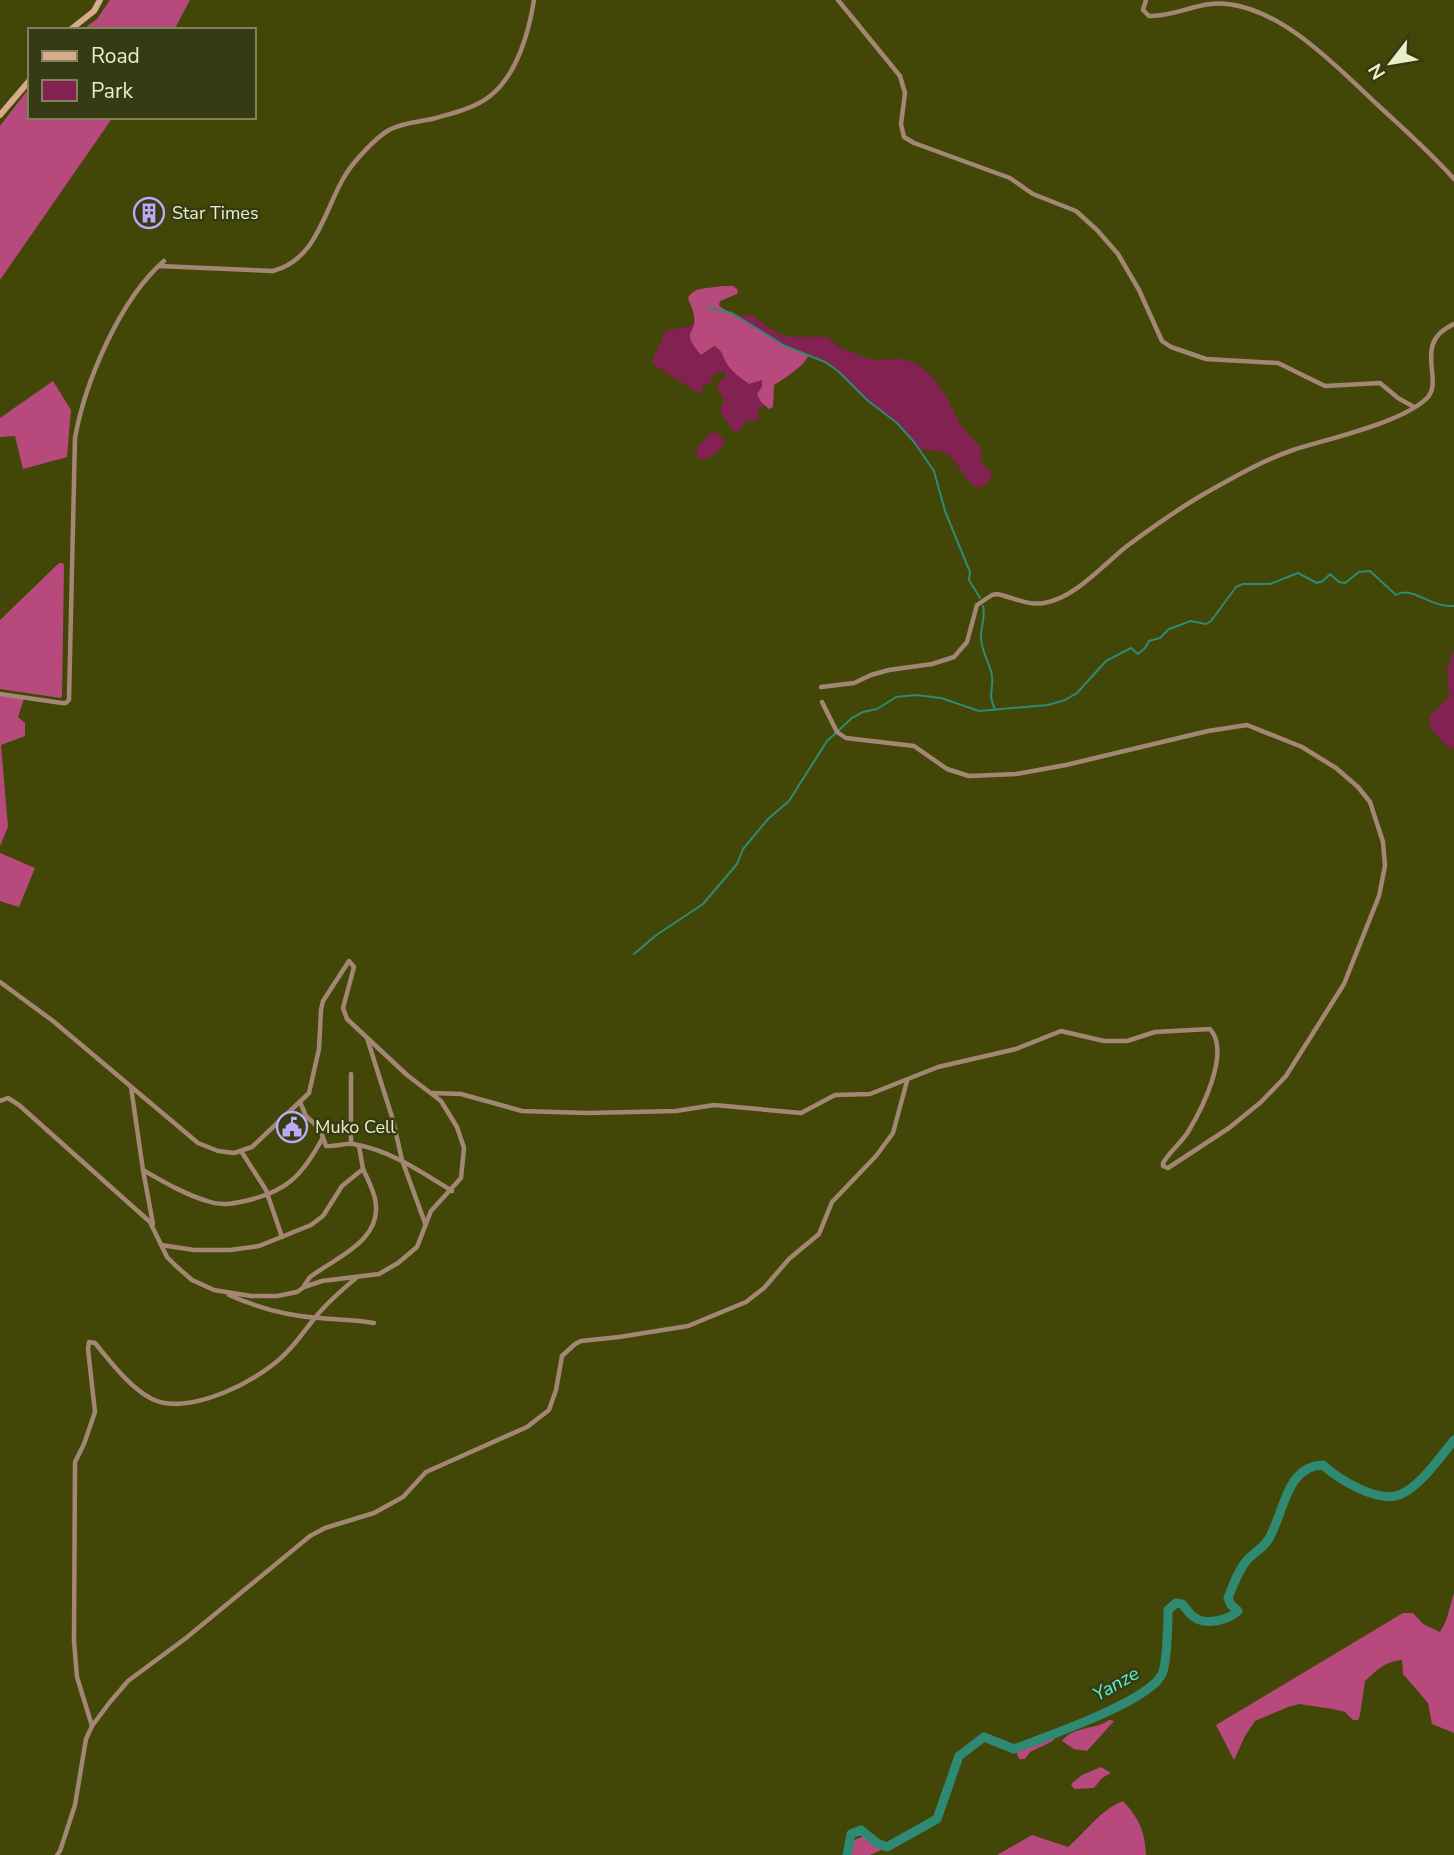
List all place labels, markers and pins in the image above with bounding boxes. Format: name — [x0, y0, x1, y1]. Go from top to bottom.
building icon: Star Times — [132, 196, 166, 230]
place label: Star Times — [172, 201, 259, 225]
public building icon: Muko Cell — [275, 1110, 309, 1144]
place label: Muko Cell — [315, 1115, 396, 1139]

